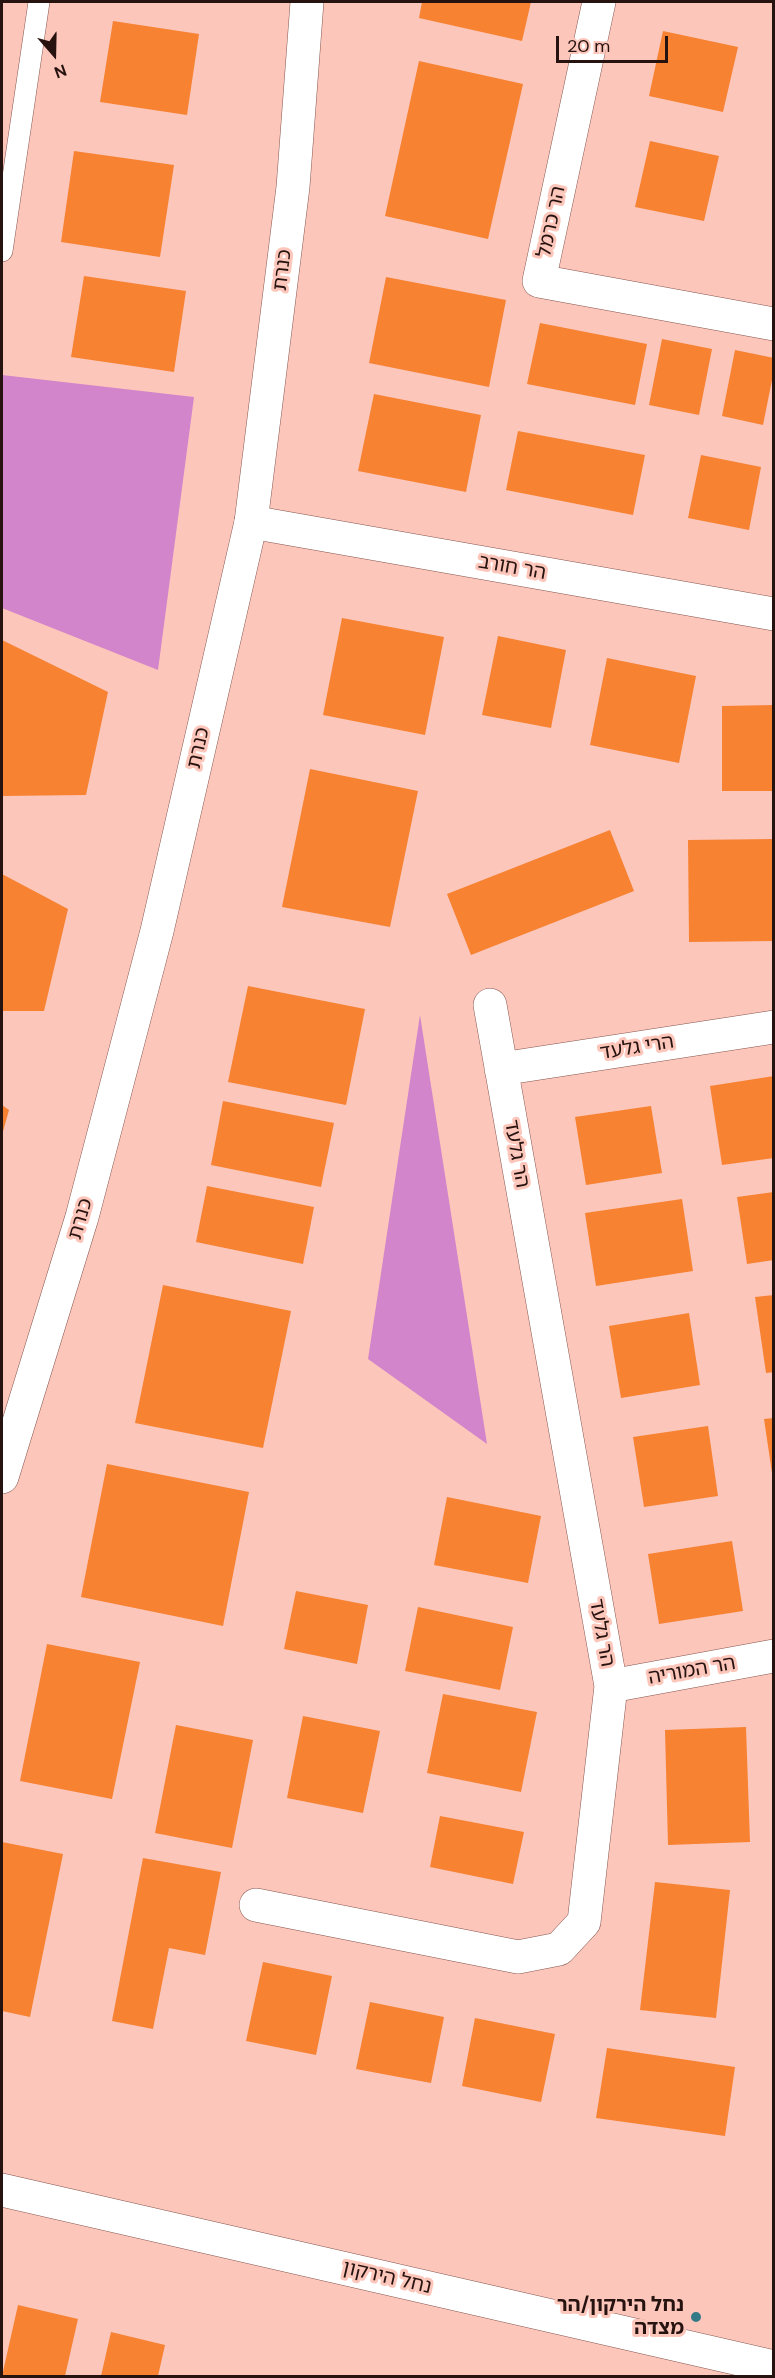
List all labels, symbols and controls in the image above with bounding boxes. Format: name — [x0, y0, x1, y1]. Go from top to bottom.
north arrow — [24, 24, 84, 84]
scale bar — [559, 24, 672, 62]
text: 20 m — [567, 34, 610, 58]
text: N — [51, 60, 69, 83]
street label: הר כרמל — [533, 184, 571, 260]
street label: כנרת — [269, 248, 297, 292]
street label: הר חורב — [476, 550, 548, 586]
street label: כנרת — [183, 725, 215, 771]
street label: הרי גלעד — [598, 1030, 676, 1066]
street label: הר גלעד — [498, 1118, 534, 1190]
street label: כנרת — [64, 1196, 98, 1242]
street label: הר גלעד — [583, 1597, 619, 1669]
street label: הר המוריה — [646, 1652, 738, 1690]
street label: נחל הירקון — [340, 2256, 434, 2300]
place label: נחל הירקון/הר מצדה — [557, 2294, 684, 2341]
marker: נחל הירקון/הר מצדה — [689, 2310, 703, 2324]

